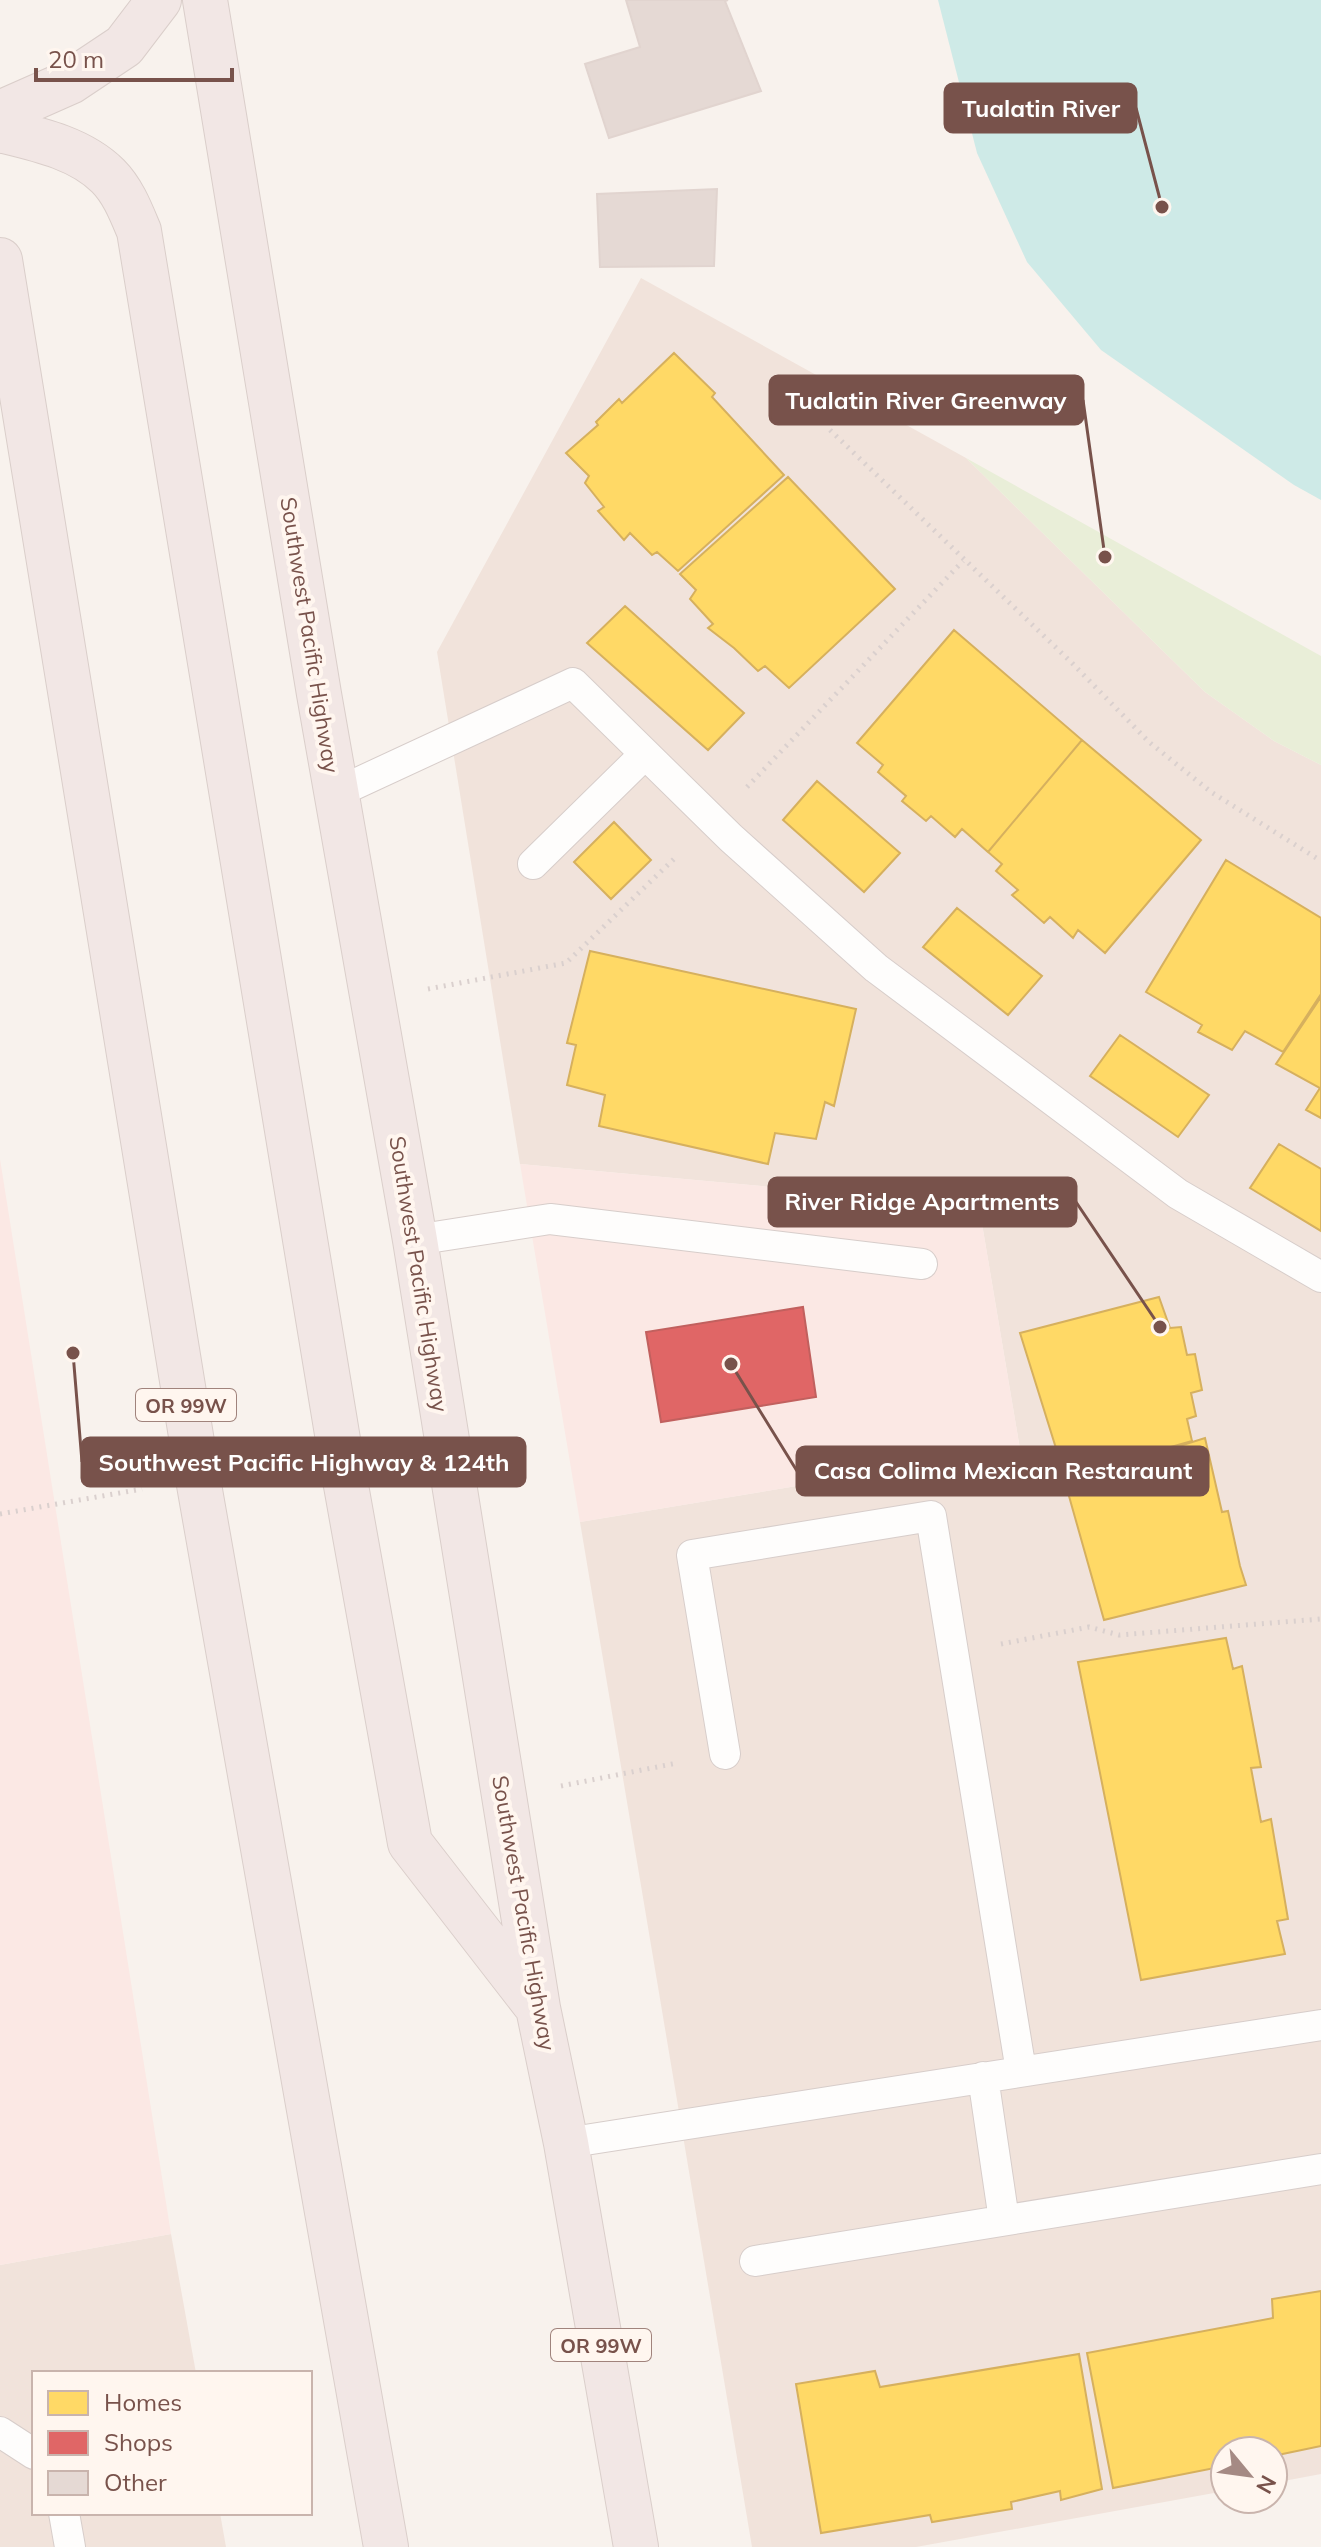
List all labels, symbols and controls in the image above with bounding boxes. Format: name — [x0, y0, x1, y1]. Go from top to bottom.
scale bar — [36, 32, 232, 82]
text: 20 m — [48, 44, 104, 74]
callout: Tualatin River — [945, 84, 1136, 132]
text: Tualatin River — [962, 93, 1121, 123]
callout: Tualatin River Greenway — [770, 376, 1083, 424]
text: Tualatin River Greenway — [785, 385, 1068, 415]
street label: Southwest Pacific Highway — [274, 495, 346, 775]
street label: Southwest Pacific Highway — [383, 1134, 455, 1414]
callout: River Ridge Apartments — [769, 1178, 1076, 1226]
text: River Ridge Apartments — [784, 1186, 1060, 1216]
road number: OR 99W — [136, 1389, 236, 1421]
callout: Southwest Pacific Highway & 124th — [82, 1438, 525, 1486]
text: Southwest Pacific Highway & 124th — [99, 1447, 509, 1477]
callout: Casa Colima Mexican Restaraunt — [797, 1447, 1208, 1495]
text: Casa Colima Mexican Restaraunt — [814, 1455, 1192, 1485]
street label: Southwest Pacific Highway — [486, 1773, 562, 2053]
road number: OR 99W — [551, 2329, 651, 2361]
legend — [32, 2371, 312, 2515]
text: Homes — [104, 2387, 182, 2417]
text: Shops — [104, 2427, 173, 2457]
north arrow — [1209, 2435, 1289, 2515]
text: Other — [104, 2467, 167, 2497]
text: N — [1250, 2471, 1283, 2499]

